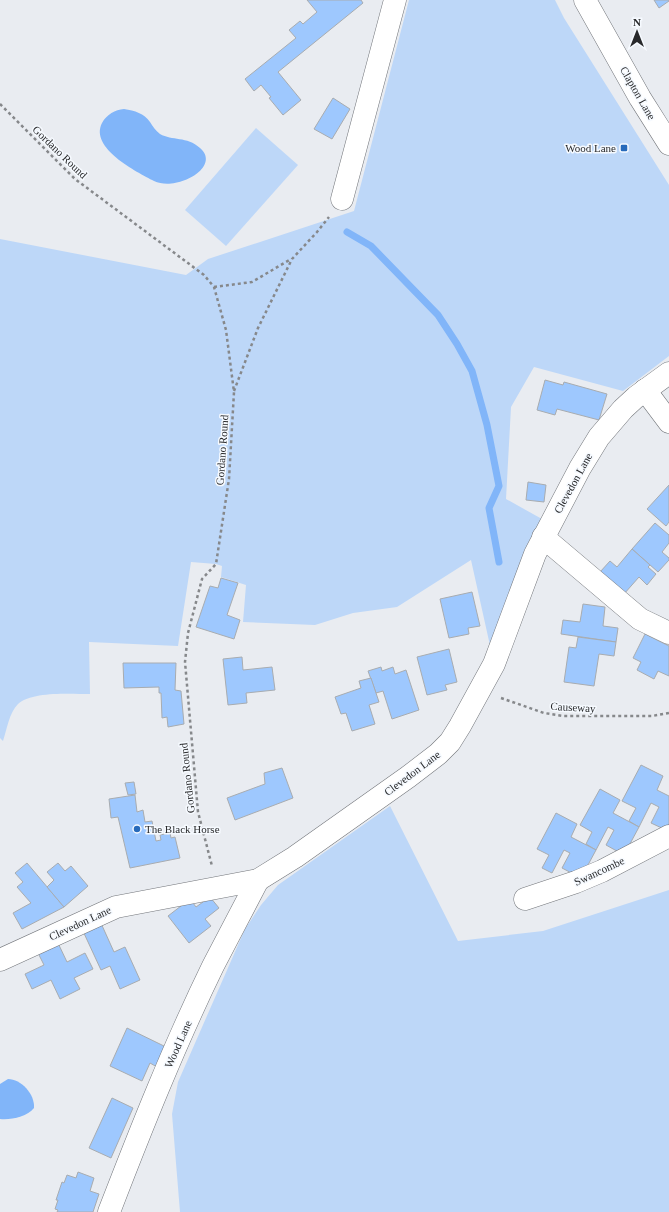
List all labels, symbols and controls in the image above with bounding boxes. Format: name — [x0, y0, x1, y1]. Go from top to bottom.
north arrow — [617, 12, 657, 52]
text: N — [633, 16, 641, 28]
street label: Clapton Lane — [618, 64, 658, 122]
street label: Gordano Round — [30, 123, 90, 181]
place label: Wood Lane — [565, 142, 616, 154]
marker: Wood Lane — [619, 143, 629, 153]
street label: Gordano Round — [214, 414, 230, 486]
street label: Clevedon Lane — [552, 451, 595, 515]
street label: Causeway — [550, 700, 596, 714]
street label: Gordano Round — [177, 742, 197, 814]
street label: Clevedon Lane — [382, 748, 442, 798]
place label: The Black Horse — [145, 823, 220, 835]
marker: The Black Horse — [132, 824, 142, 834]
street label: Swancombe — [572, 854, 626, 888]
street label: Clevedon Lane — [47, 903, 113, 943]
street label: Wood Lane — [162, 1018, 194, 1070]

